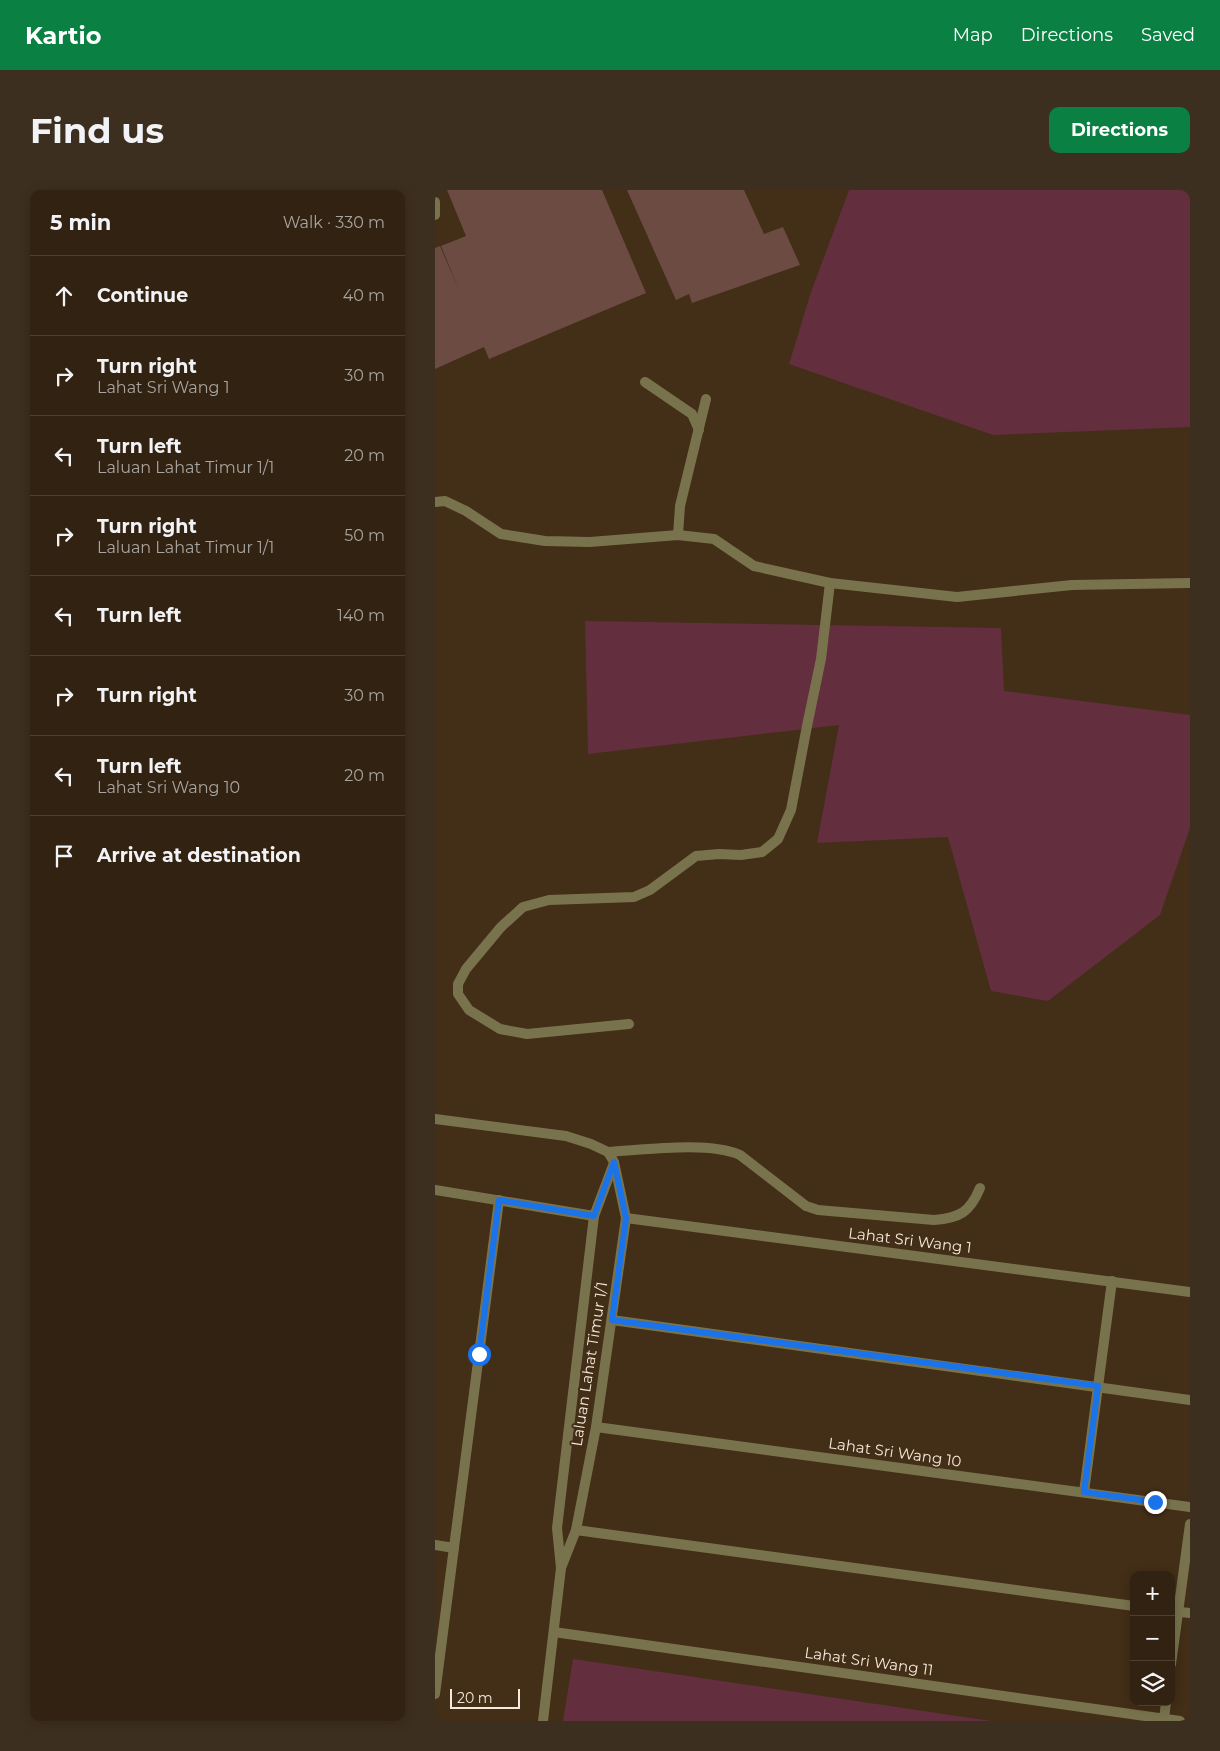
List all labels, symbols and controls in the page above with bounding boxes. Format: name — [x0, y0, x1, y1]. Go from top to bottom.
text: Kartio — [25, 21, 101, 50]
text: Map — [953, 24, 993, 46]
text: Directions — [1021, 24, 1113, 46]
text: Saved — [1141, 24, 1195, 46]
button: Directions — [1049, 107, 1190, 153]
text: Find us — [30, 109, 164, 152]
text: 5 min — [50, 210, 111, 235]
text: Walk · 330 m — [283, 213, 385, 232]
icon: ahead — [50, 282, 78, 310]
text: Continue — [97, 284, 188, 307]
text: 40 m — [343, 286, 385, 305]
text: Turn right — [97, 355, 197, 378]
icon: right — [50, 362, 78, 390]
text: 30 m — [344, 366, 385, 385]
text: Lahat Sri Wang 1 — [97, 378, 230, 397]
text: Turn left — [97, 435, 182, 458]
icon: left — [50, 442, 78, 470]
text: 20 m — [344, 446, 385, 465]
text: Laluan Lahat Timur 1/1 — [97, 458, 274, 477]
text: Turn right — [97, 515, 197, 538]
icon: right — [50, 522, 78, 550]
text: 50 m — [344, 526, 385, 545]
text: Laluan Lahat Timur 1/1 — [97, 538, 274, 557]
icon: left — [50, 602, 78, 630]
text: Turn left — [97, 604, 182, 627]
text: 140 m — [337, 606, 385, 625]
icon: right — [50, 682, 78, 710]
text: Turn right — [97, 684, 197, 707]
text: 30 m — [344, 686, 385, 705]
text: Turn left — [97, 755, 182, 778]
icon: left — [50, 762, 78, 790]
text: 20 m — [344, 766, 385, 785]
text: Lahat Sri Wang 10 — [97, 778, 240, 797]
icon: arrive — [50, 842, 78, 870]
text: Arrive at destination — [97, 844, 301, 867]
street label: Lahat Sri Wang 1 — [847, 1223, 973, 1257]
street label: Laluan Lahat Timur 1/1 — [567, 1280, 611, 1448]
route start — [468, 1343, 491, 1366]
street label: Lahat Sri Wang 10 — [827, 1433, 963, 1471]
route end — [1144, 1491, 1167, 1514]
map controls — [1130, 1571, 1175, 1706]
button: + — [1130, 1571, 1175, 1616]
button: − — [1130, 1616, 1175, 1661]
street label: Lahat Sri Wang 11 — [803, 1643, 935, 1679]
button: layers — [1130, 1661, 1175, 1706]
scale bar — [450, 1686, 520, 1709]
text: 20 m — [457, 1689, 493, 1707]

